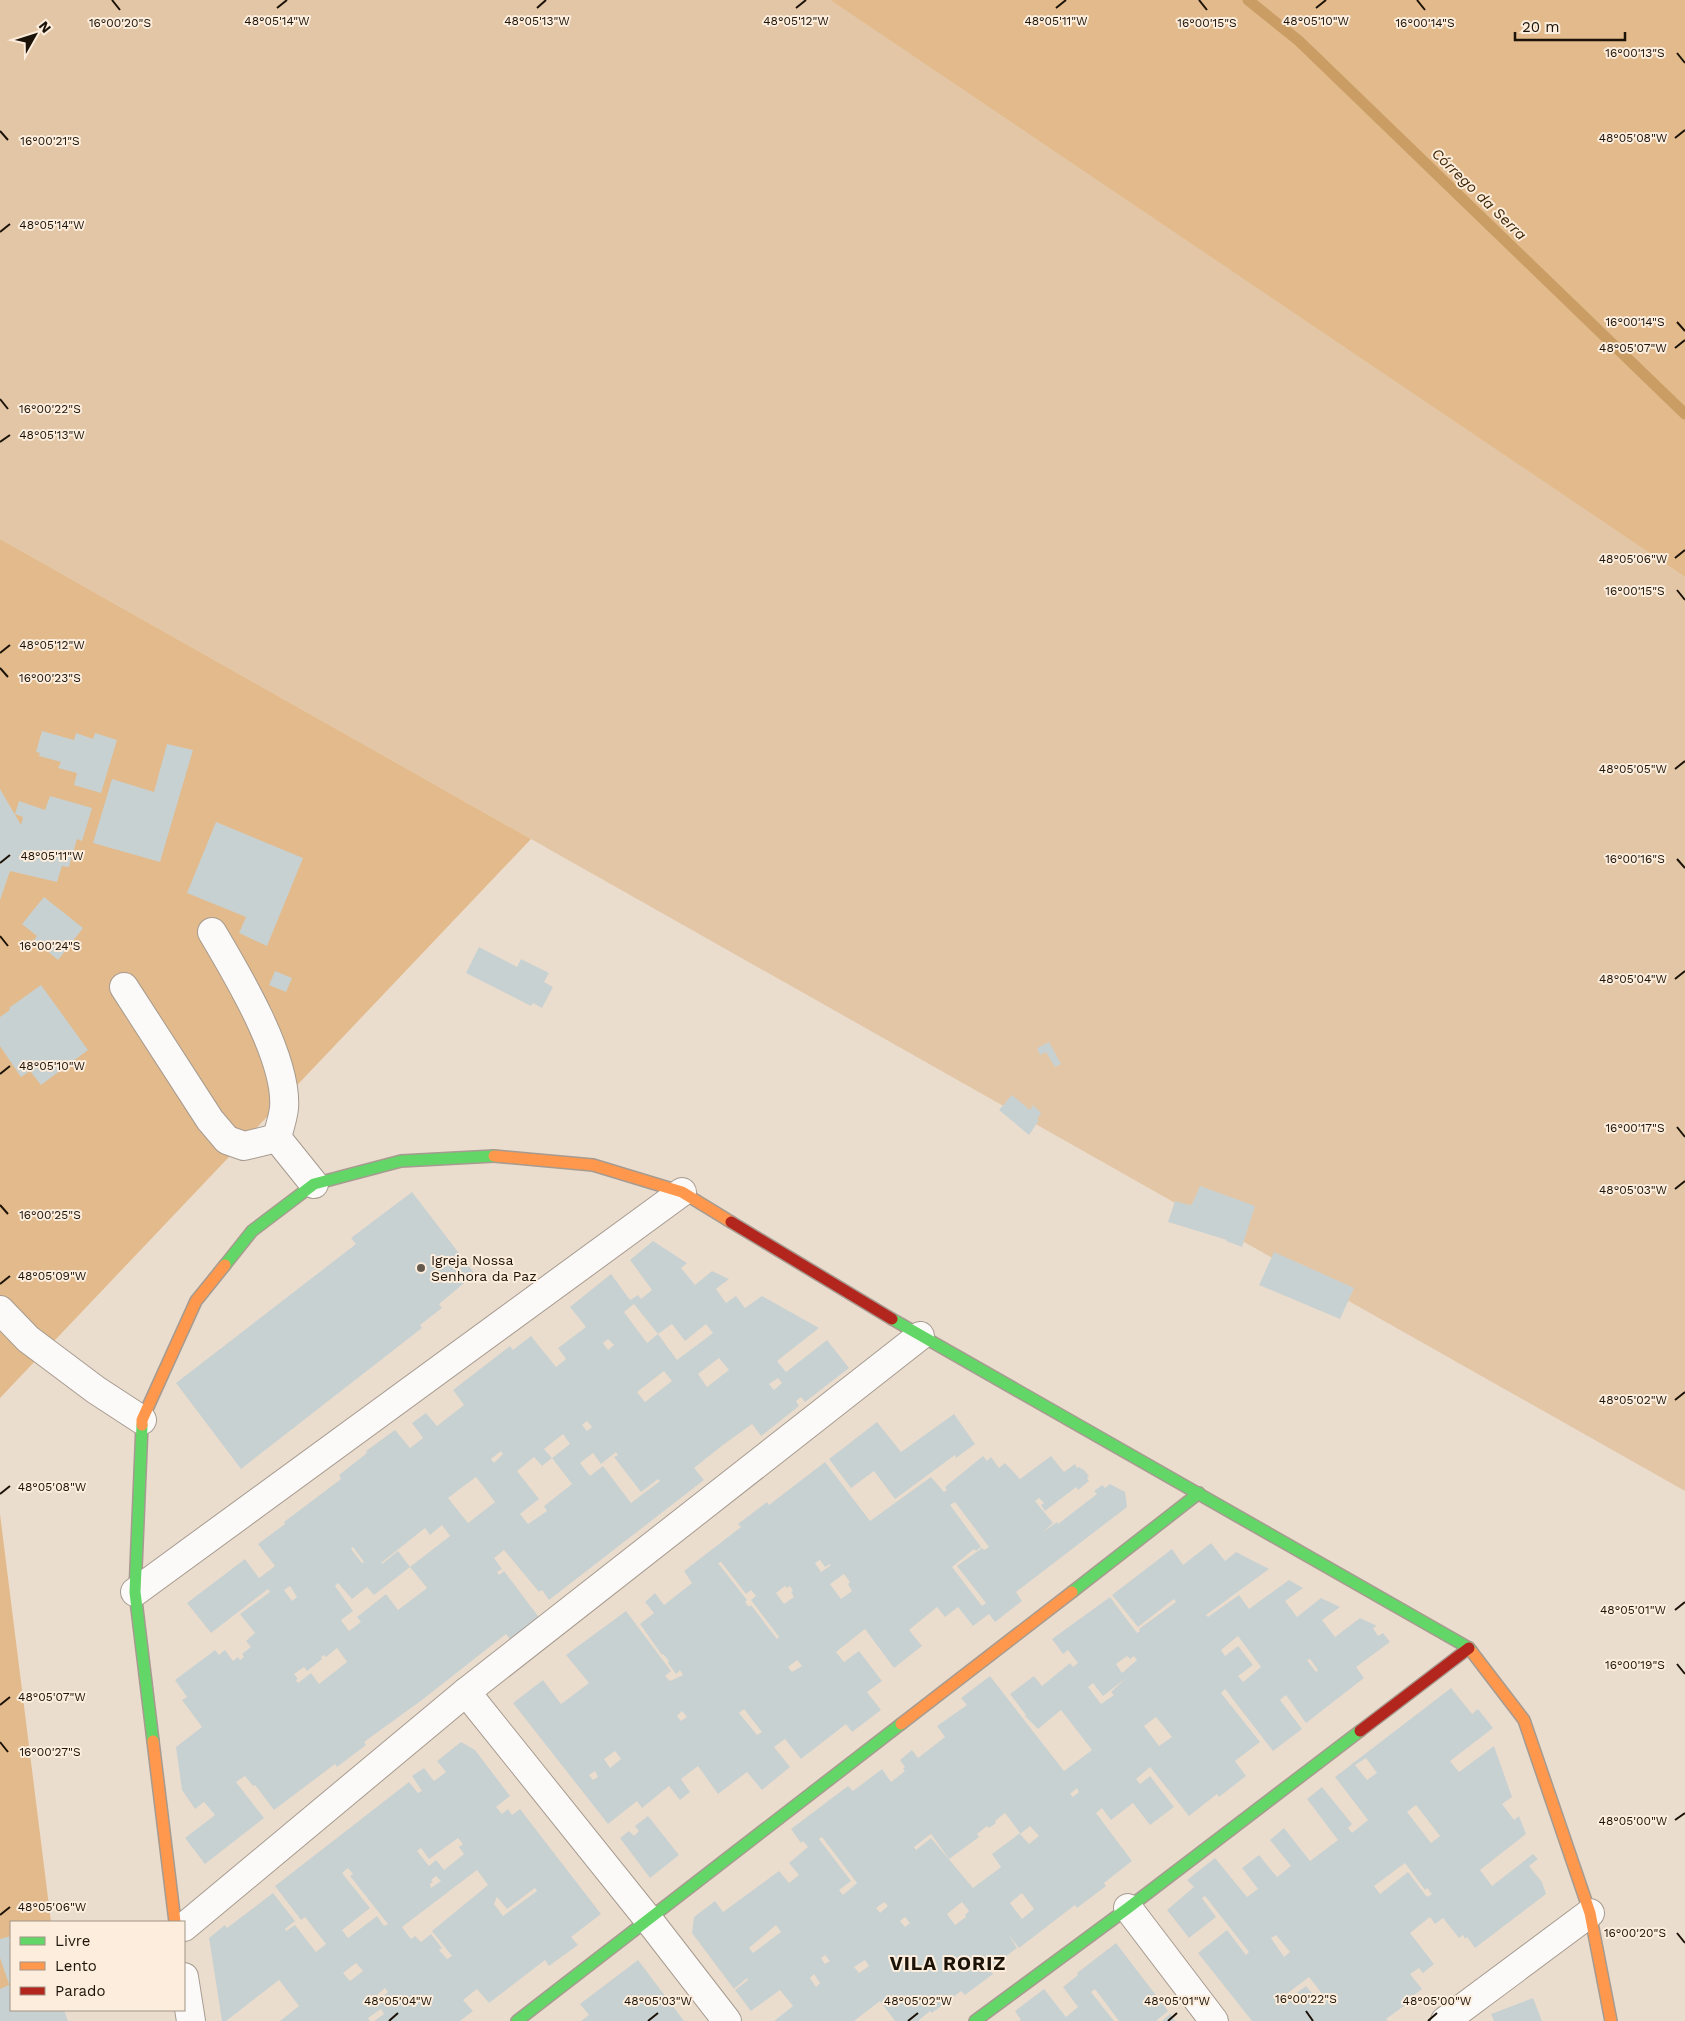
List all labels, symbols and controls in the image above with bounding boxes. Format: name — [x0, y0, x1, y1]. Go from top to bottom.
north arrow — [10, 10, 60, 60]
scale bar — [1515, 10, 1625, 42]
text: 48°05'14"W — [244, 14, 310, 28]
text: 48°05'13"W — [504, 14, 570, 28]
text: 48°05'12"W — [763, 14, 829, 28]
text: 48°05'11"W — [1024, 14, 1088, 28]
text: 48°05'10"W — [1283, 14, 1349, 28]
text: 16°00'20"S — [89, 16, 151, 30]
text: 16°00'15"S — [1177, 16, 1237, 30]
text: 16°00'14"S — [1395, 16, 1455, 30]
text: N — [36, 18, 55, 36]
text: 20 m — [1522, 18, 1560, 36]
text: 16°00'13"S — [1605, 46, 1665, 60]
text: 48°05'08"W — [1599, 131, 1668, 145]
text: 16°00'21"S — [20, 134, 80, 148]
water label: Córrego da Serra — [1428, 144, 1530, 244]
text: 48°05'14"W — [19, 218, 85, 232]
text: 16°00'14"S — [1605, 315, 1665, 329]
text: 48°05'07"W — [1599, 341, 1667, 355]
text: 16°00'22"S — [19, 402, 81, 416]
text: 48°05'13"W — [19, 428, 85, 442]
text: 48°05'06"W — [1599, 552, 1668, 566]
text: 16°00'15"S — [1605, 584, 1665, 598]
text: 48°05'12"W — [19, 638, 85, 652]
text: 16°00'23"S — [19, 671, 81, 685]
text: 48°05'05"W — [1599, 762, 1668, 776]
text: 48°05'11"W — [20, 849, 84, 863]
text: 16°00'16"S — [1605, 852, 1665, 866]
text: 16°00'24"S — [19, 939, 81, 953]
text: 48°05'04"W — [1599, 972, 1667, 986]
text: 48°05'10"W — [19, 1059, 85, 1073]
text: 16°00'17"S — [1605, 1121, 1665, 1135]
text: 48°05'03"W — [1599, 1183, 1668, 1197]
text: 16°00'25"S — [19, 1208, 81, 1222]
place label: Igreja Nossa Senhora da Paz — [431, 1252, 537, 1284]
marker: Igreja Nossa Senhora da Paz — [415, 1262, 427, 1274]
text: 48°05'09"W — [18, 1269, 87, 1283]
text: 48°05'02"W — [1599, 1393, 1668, 1407]
text: 48°05'08"W — [18, 1480, 87, 1494]
text: 48°05'01"W — [1600, 1603, 1666, 1617]
text: 16°00'19"S — [1605, 1658, 1665, 1672]
text: 48°05'07"W — [18, 1690, 86, 1704]
text: 16°00'27"S — [19, 1745, 81, 1759]
text: 48°05'00"W — [1599, 1814, 1668, 1828]
text: 48°05'06"W — [18, 1900, 87, 1914]
legend — [10, 1921, 185, 2011]
text: 16°00'20"S — [1604, 1926, 1666, 1940]
text: Livre — [55, 1932, 90, 1950]
district label: VILA RORIZ — [890, 1952, 1006, 1975]
text: Lento — [55, 1957, 97, 1975]
text: Parado — [55, 1982, 105, 2000]
text: 16°00'22"S — [1275, 1992, 1337, 2006]
text: 48°05'04"W — [364, 1994, 432, 2008]
text: 48°05'03"W — [624, 1994, 693, 2008]
text: 48°05'02"W — [884, 1994, 953, 2008]
text: 48°05'01"W — [1144, 1994, 1210, 2008]
text: 48°05'00"W — [1403, 1994, 1472, 2008]

